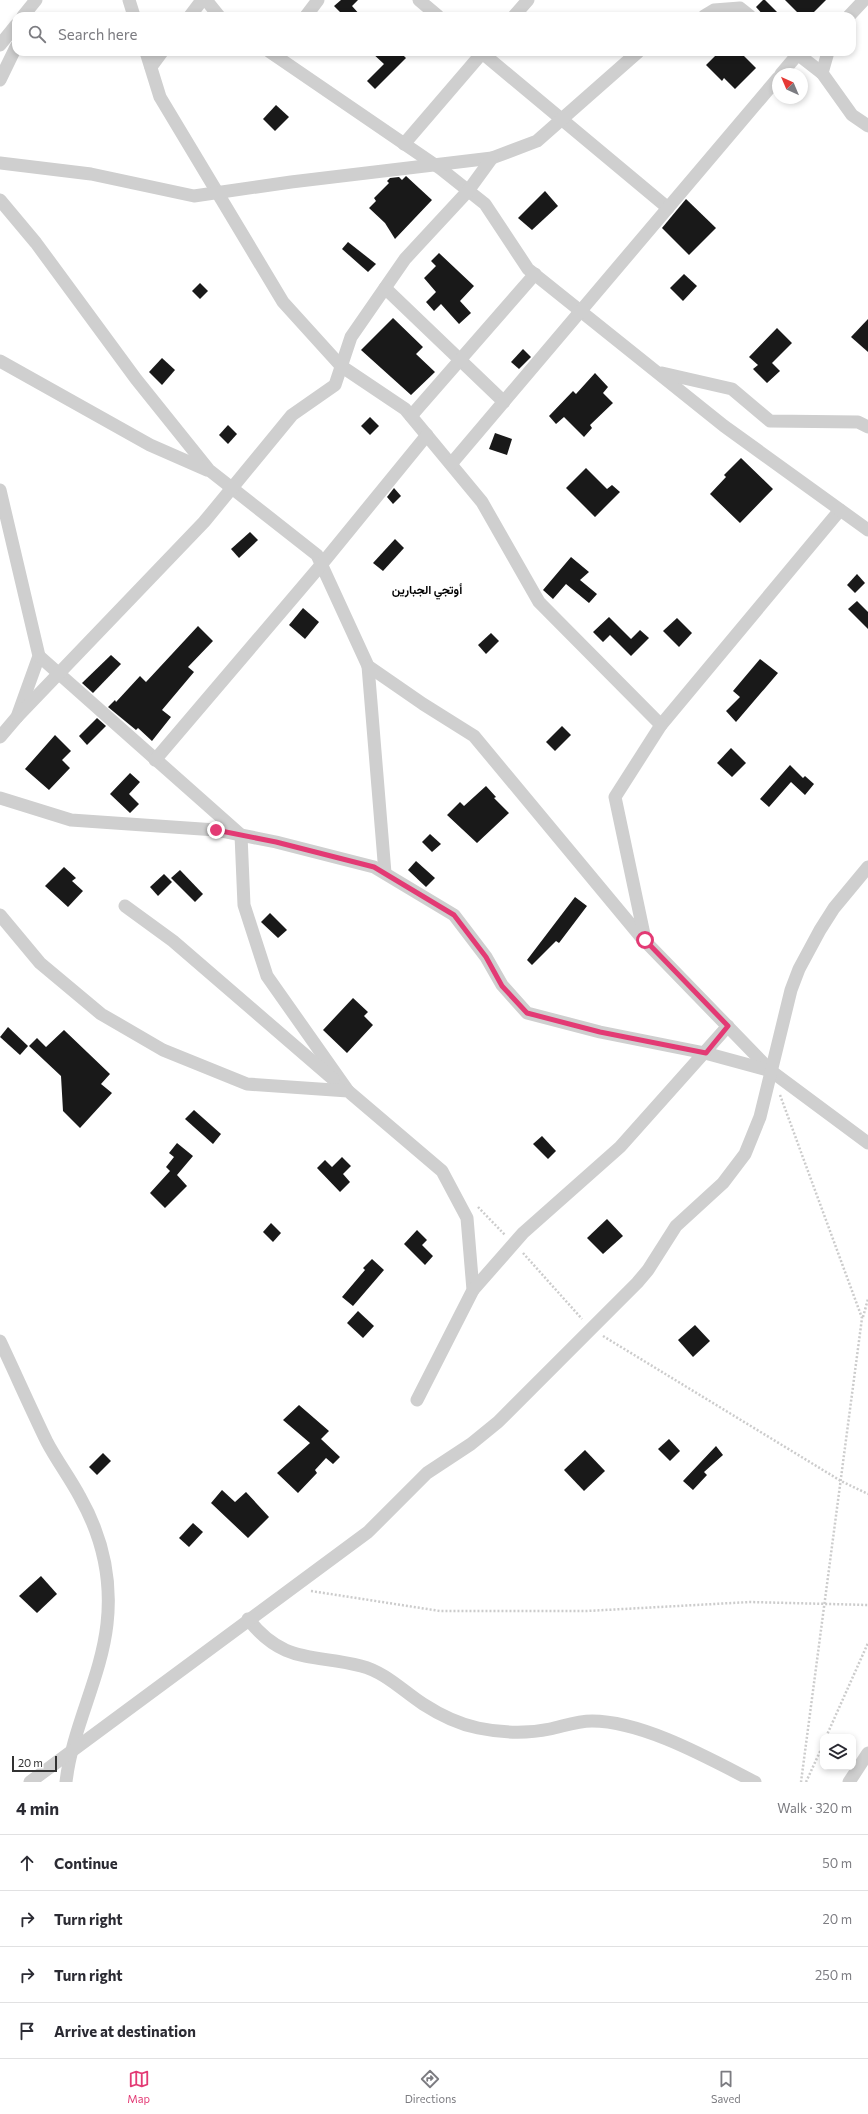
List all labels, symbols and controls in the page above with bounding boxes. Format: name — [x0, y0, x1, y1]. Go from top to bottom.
search box — [12, 12, 856, 56]
icon: search — [26, 23, 48, 45]
text: Search here — [58, 25, 137, 43]
north arrow — [772, 68, 808, 104]
district label: أوتجي الجبارين — [392, 582, 462, 600]
route end — [207, 821, 225, 839]
route start — [636, 931, 654, 949]
map controls — [820, 1734, 856, 1770]
button: layers — [820, 1734, 856, 1770]
scale bar — [12, 1754, 57, 1773]
text: 20 m — [18, 1756, 43, 1769]
text: 4 min — [16, 1798, 59, 1819]
text: Walk · 320 m — [777, 1800, 852, 1816]
icon: ahead — [16, 1852, 38, 1874]
text: Continue — [54, 1854, 118, 1872]
text: 50 m — [822, 1855, 852, 1871]
icon: right — [16, 1908, 38, 1930]
text: Turn right — [54, 1910, 123, 1928]
text: 20 m — [823, 1911, 852, 1927]
icon: right — [16, 1964, 38, 1986]
text: Turn right — [54, 1966, 123, 1984]
text: 250 m — [815, 1967, 852, 1983]
icon: arrive — [16, 2020, 38, 2042]
text: Arrive at destination — [54, 2022, 196, 2040]
tab: Map — [127, 2068, 150, 2105]
tab: Directions — [405, 2068, 456, 2105]
tab: Saved — [711, 2068, 741, 2105]

